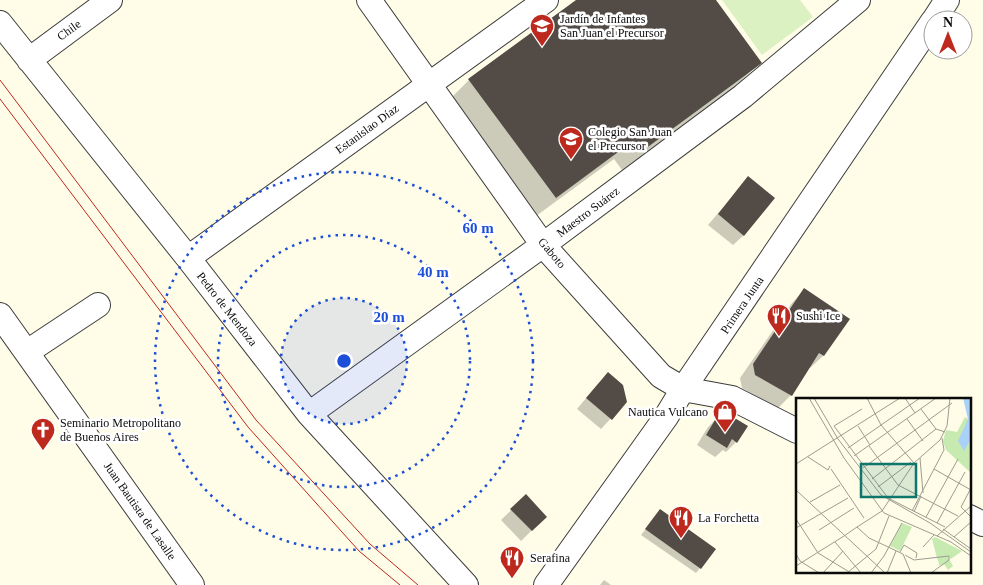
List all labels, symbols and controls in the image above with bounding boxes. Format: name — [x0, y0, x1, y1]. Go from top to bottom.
north arrow — [923, 10, 973, 60]
place label: Jardín de Infantes San Juan el Precursor — [560, 12, 664, 40]
school or university icon: Jardín de Infantes San Juan el Precursor — [529, 13, 555, 47]
text: N — [943, 15, 953, 30]
street label: Chile — [54, 17, 84, 43]
street label: Estanislao Díaz — [333, 101, 401, 157]
place label: Colegio San Juan el Precursor — [588, 125, 672, 153]
school or university icon: Colegio San Juan el Precursor — [558, 126, 584, 160]
street label: Maestro Suárez — [554, 184, 622, 240]
text: 60 m — [462, 220, 494, 236]
street label: Gaboto — [535, 235, 569, 271]
text: 40 m — [417, 264, 449, 280]
street label: Pedro de Mendoza — [194, 269, 261, 349]
street label: Primera Junta — [718, 273, 767, 336]
restaurant icon: Sushi Ice — [766, 303, 792, 337]
text: 20 m — [373, 309, 405, 325]
place label: Sushi Ice — [796, 309, 840, 323]
centre of rings — [335, 352, 353, 370]
inset map — [796, 398, 970, 572]
shop icon: Nautica Vulcano — [712, 399, 738, 433]
place label: Nautica Vulcano — [628, 405, 708, 419]
place label: Seminario Metropolitano de Buenos Aires — [60, 416, 181, 444]
church icon: Seminario Metropolitano de Buenos Aires — [30, 417, 56, 451]
street label: Juan Bautista de Lasalle — [101, 459, 179, 563]
restaurant icon: La Forchetta — [668, 505, 694, 539]
place label: La Forchetta — [698, 511, 760, 525]
restaurant icon: Serafina — [499, 545, 525, 579]
place label: Serafina — [530, 551, 571, 565]

